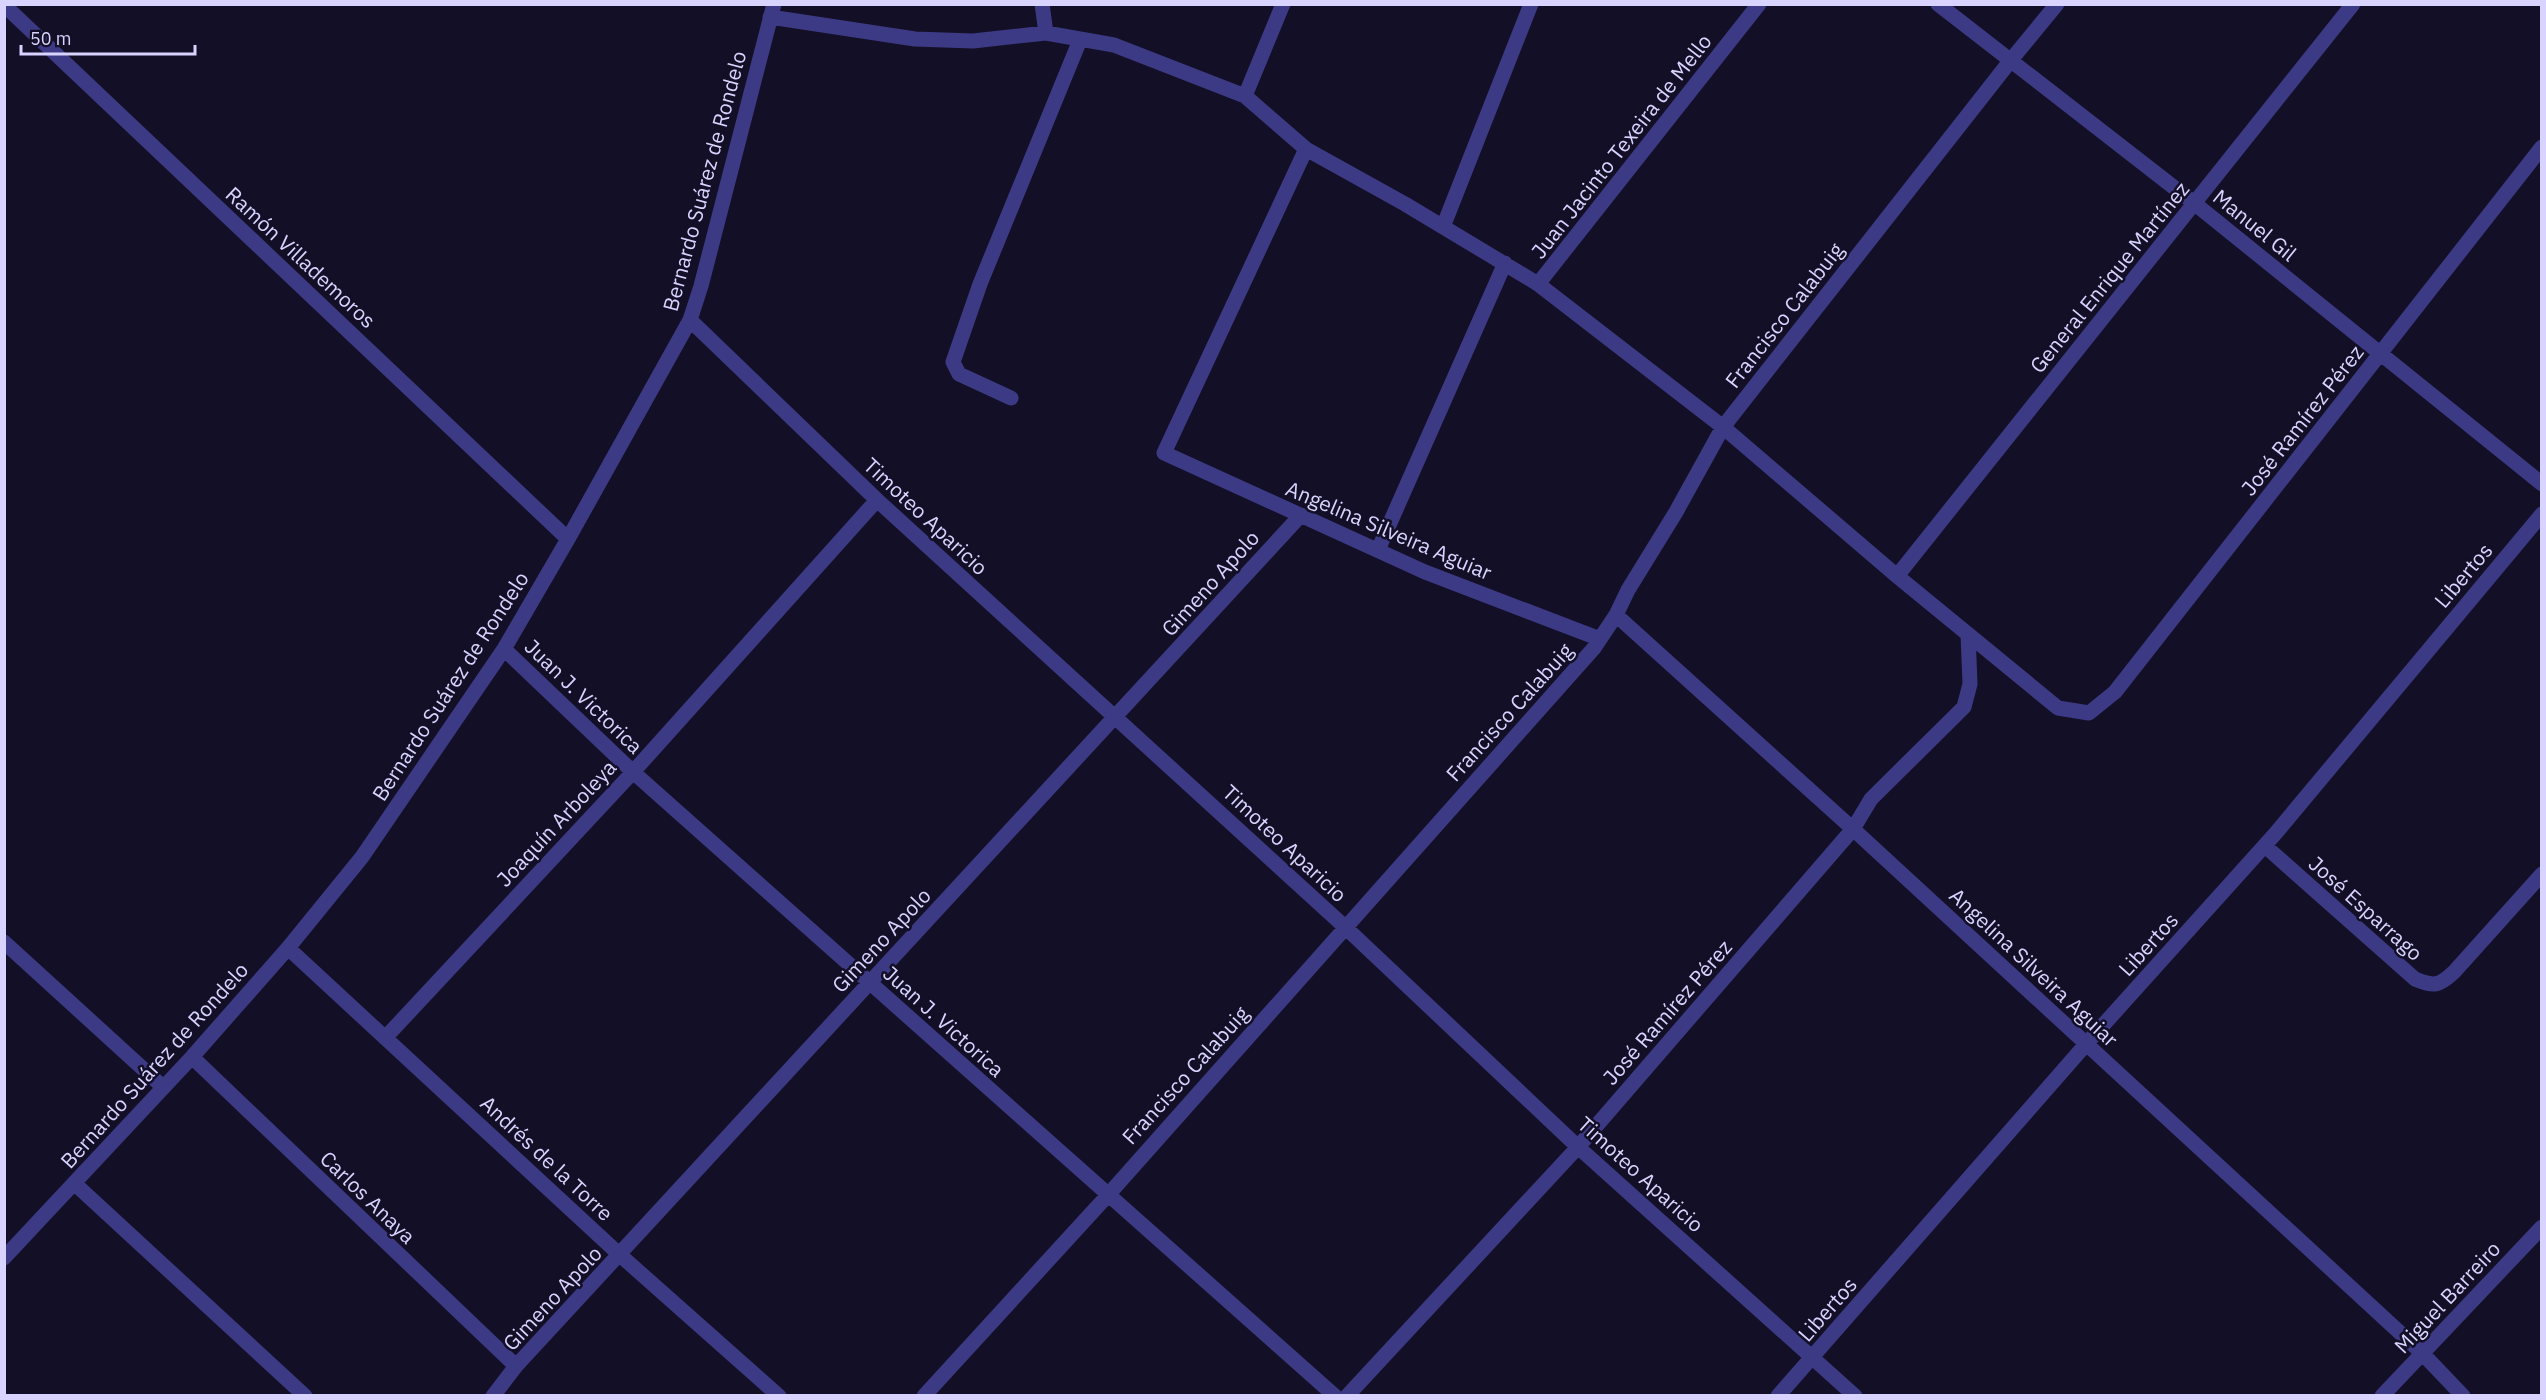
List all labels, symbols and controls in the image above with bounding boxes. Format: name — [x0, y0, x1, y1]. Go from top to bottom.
scale bar — [21, 18, 195, 56]
text: 50 m — [30, 27, 72, 50]
street label: Juan Jacinto Texeira de Mello — [1525, 28, 1717, 264]
street label: Bernardo Suárez de Rondelo — [656, 48, 752, 314]
street label: General Enrique Martínez — [2023, 175, 2195, 379]
street label: Ramón Villademoros — [220, 180, 382, 334]
street label: Manuel Gil — [2207, 183, 2303, 267]
street label: Francisco Calabuig — [1719, 237, 1849, 393]
street label: José Ramírez Pérez — [2234, 339, 2370, 501]
street label: Timoteo Aparicio — [858, 451, 994, 581]
street label: Angelina Silveira Aguiar — [1282, 474, 1497, 586]
street label: Gimeno Apolo — [1155, 524, 1265, 642]
street label: Libertos — [2428, 537, 2498, 613]
street label: Bernardo Suárez de Rondelo — [365, 566, 535, 806]
street label: Juan J. Victorica — [519, 632, 649, 760]
street label: Francisco Calabuig — [1439, 637, 1579, 787]
street label: Joaquín Arboleya — [490, 754, 622, 892]
street label: Timoteo Aparicio — [1217, 778, 1353, 908]
street label: José Esparrago — [2303, 849, 2429, 967]
street label: Angelina Silveira Aguiar — [1944, 881, 2125, 1053]
street label: Gimeno Apolo — [825, 882, 937, 998]
street label: Libertos — [2112, 906, 2184, 982]
street label: José Ramírez Pérez — [1596, 933, 1738, 1090]
street label: Bernardo Suárez de Rondelo — [54, 956, 254, 1174]
street label: Juan J. Victorica — [877, 959, 1011, 1083]
street label: Francisco Calabuig — [1115, 1000, 1255, 1150]
street label: Andrés de la Torre — [475, 1089, 619, 1227]
street label: Timoteo Aparicio — [1572, 1110, 1710, 1238]
street label: Carlos Anaya — [314, 1144, 422, 1250]
street label: Miguel Barreiro — [2388, 1235, 2506, 1359]
street label: Gimeno Apolo — [496, 1240, 608, 1356]
street label: Libertos — [1791, 1271, 1863, 1347]

